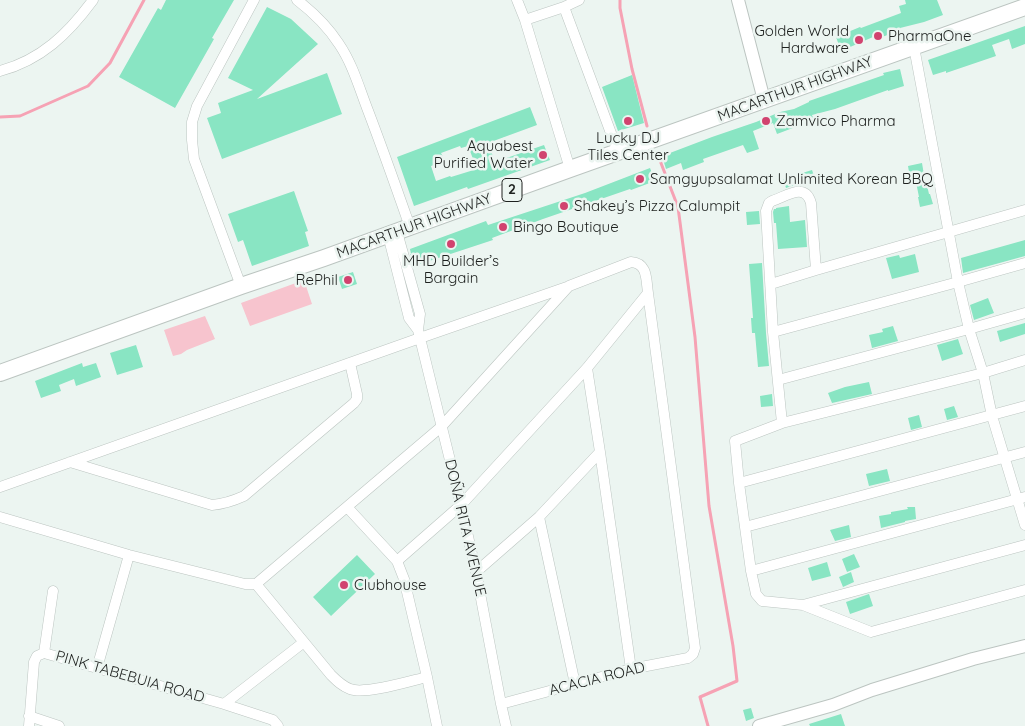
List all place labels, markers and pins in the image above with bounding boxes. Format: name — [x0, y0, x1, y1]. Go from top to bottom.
place label: Golden World Hardware — [754, 22, 849, 57]
place label: PharmaOne — [888, 27, 971, 45]
marker: PharmaOne — [872, 30, 884, 42]
marker: Golden World Hardware — [853, 34, 865, 46]
place label: Zamvico Pharma — [776, 112, 896, 130]
marker: Lucky DJ Tiles Center — [622, 115, 634, 127]
marker: Zamvico Pharma — [760, 115, 772, 127]
place label: Lucky DJ Tiles Center — [587, 129, 669, 164]
place label: Aquabest Purified Water — [434, 137, 533, 172]
marker: Aquabest Purified Water — [537, 149, 549, 161]
place label: Samgyupsalamat Unlimited Korean BBQ — [650, 170, 933, 188]
marker: Samgyupsalamat Unlimited Korean BBQ — [634, 173, 646, 185]
place label: Shakey’s Pizza Calumpit — [574, 197, 740, 215]
marker: Shakey’s Pizza Calumpit — [558, 200, 570, 212]
place label: Bingo Boutique — [513, 218, 619, 236]
marker: Bingo Boutique — [497, 221, 509, 233]
marker: MHD Builder’s Bargain — [445, 238, 457, 250]
place label: MHD Builder’s Bargain — [403, 252, 499, 287]
place label: RePhil — [295, 271, 338, 289]
marker: RePhil — [342, 274, 354, 286]
place label: Clubhouse — [354, 576, 426, 594]
marker: Clubhouse — [338, 579, 350, 591]

